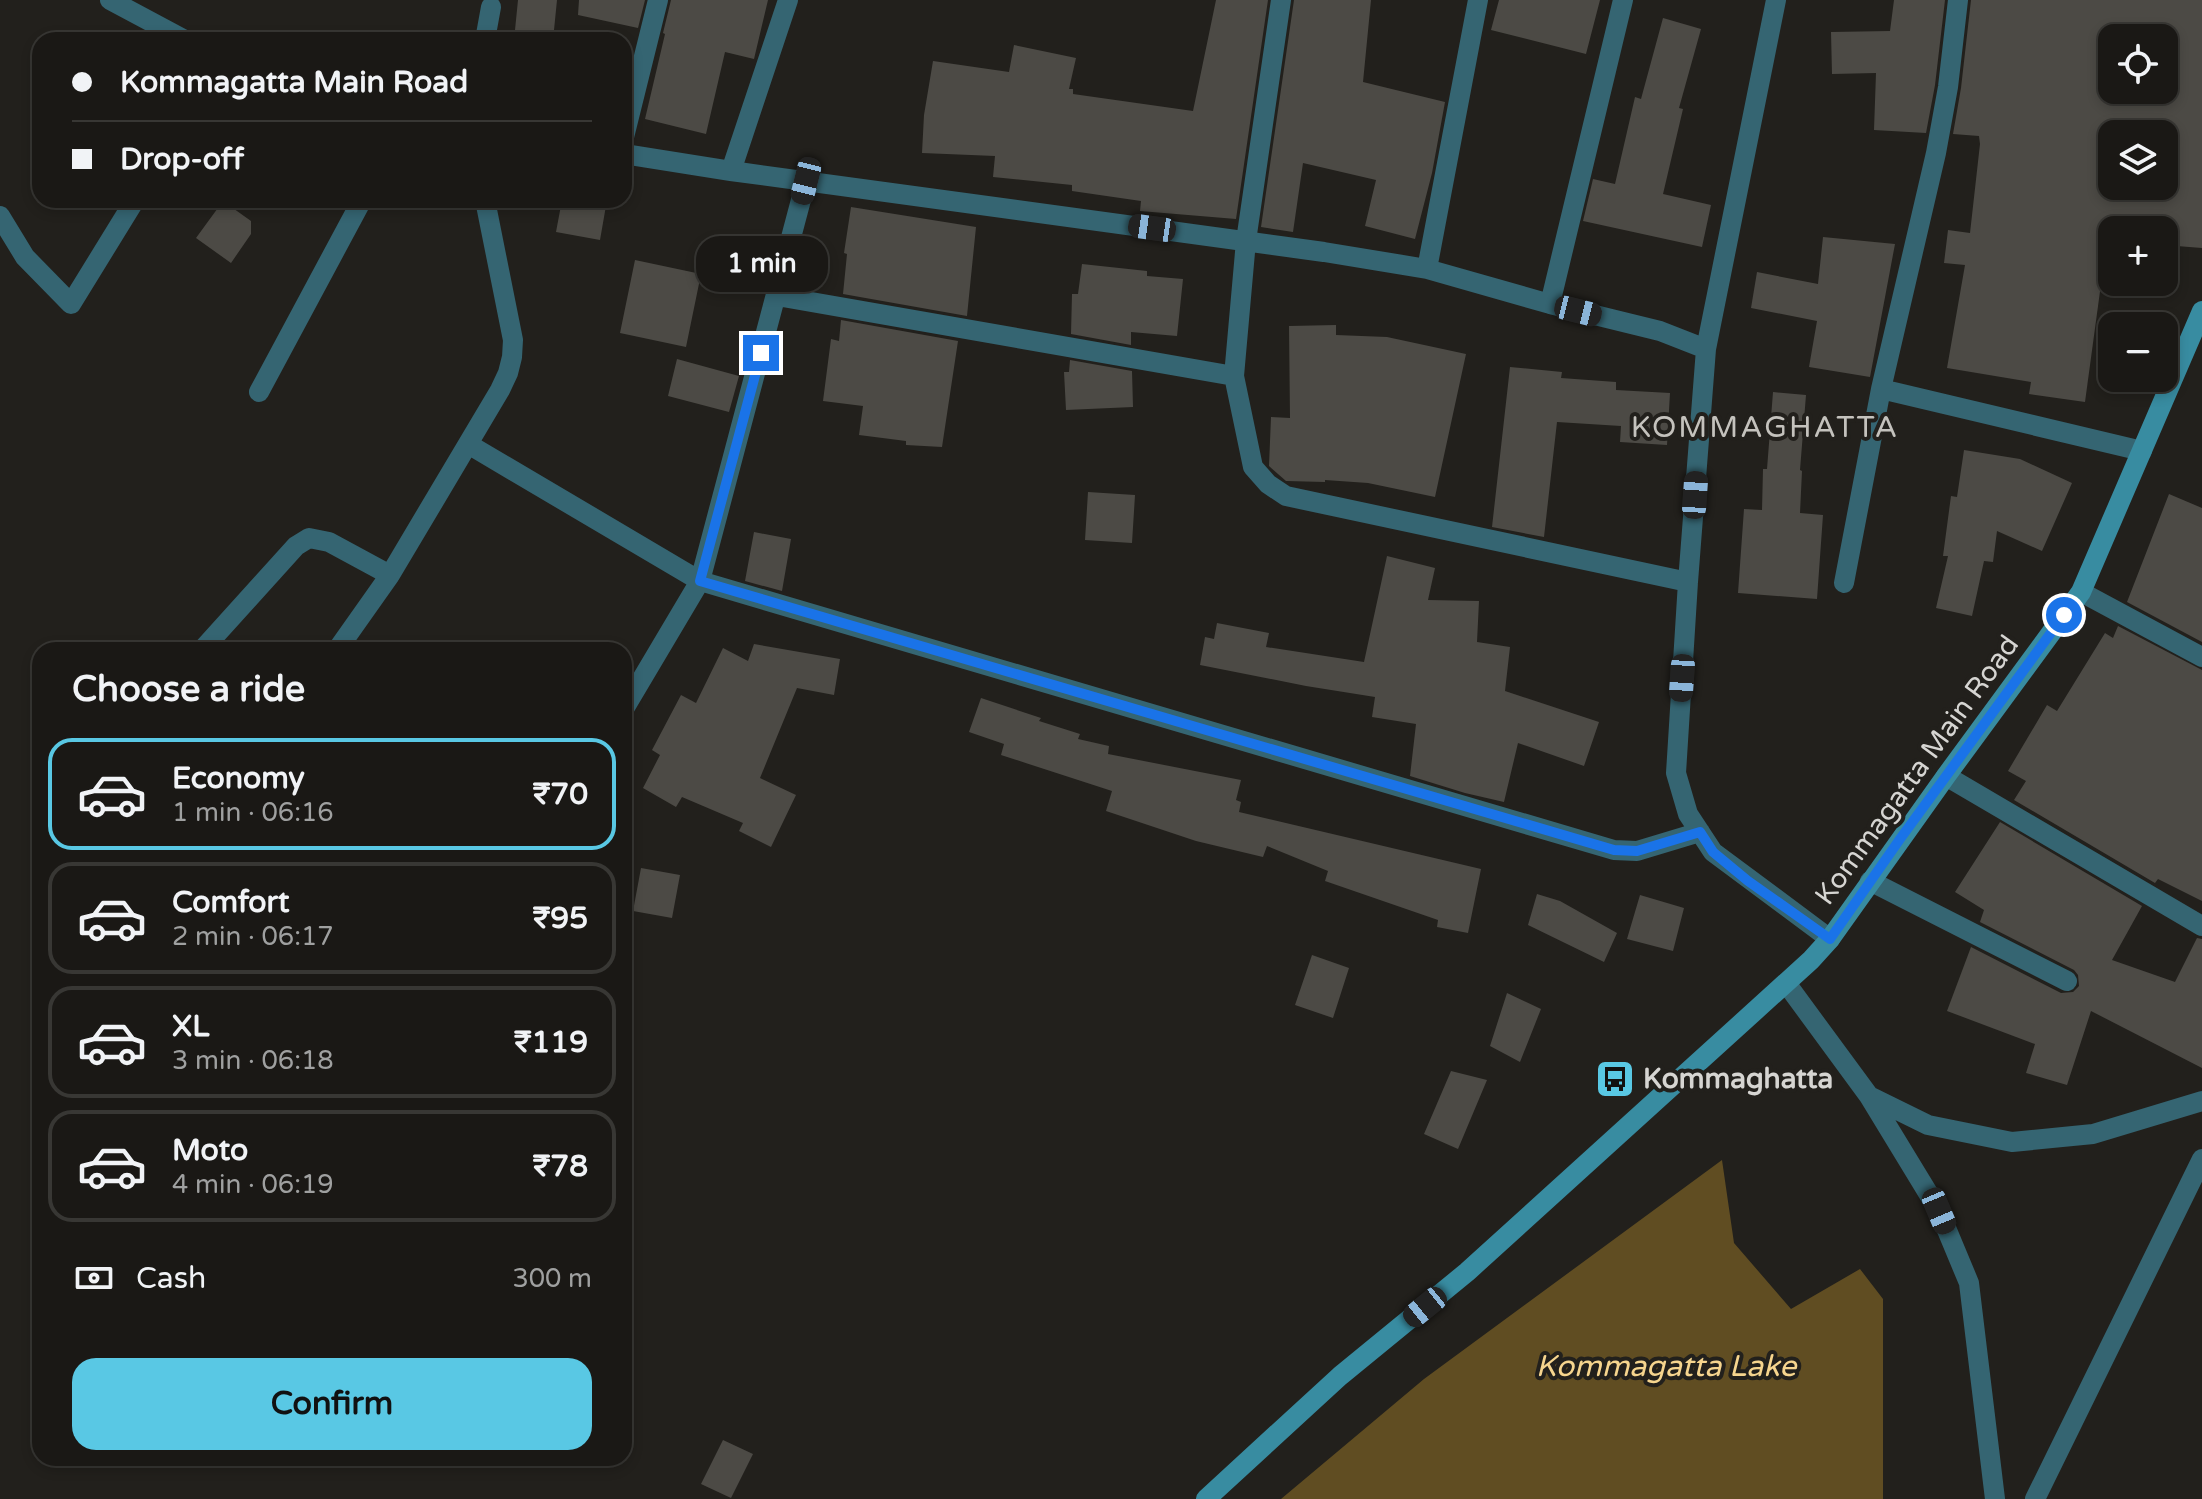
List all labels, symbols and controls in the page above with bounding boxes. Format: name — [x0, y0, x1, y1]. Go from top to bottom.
map controls — [2098, 24, 2178, 392]
button: locate — [2098, 24, 2178, 104]
text: Kommagatta Main Road — [120, 64, 468, 101]
button: layers — [2098, 120, 2178, 200]
text: Drop-off — [120, 141, 244, 178]
car — [789, 155, 823, 207]
car — [1127, 213, 1177, 243]
button: + — [2098, 216, 2178, 296]
callout: 1 min — [695, 237, 827, 293]
text: 1 min — [727, 248, 797, 279]
car — [1552, 294, 1604, 328]
button: − — [2098, 312, 2178, 392]
route end — [743, 335, 779, 371]
district label: KOMMAGHATTA — [1631, 409, 1899, 446]
car — [1681, 470, 1709, 520]
route start — [2046, 597, 2082, 633]
street label: Kommagatta Main Road — [1808, 629, 2026, 911]
car — [1668, 653, 1696, 703]
text: Choose a ride — [72, 668, 305, 711]
icon: car — [76, 758, 148, 830]
text: Economy — [172, 760, 305, 797]
text: ₹70 — [533, 776, 588, 813]
text: 1 min · 06:16 — [172, 797, 334, 828]
icon: car — [76, 882, 148, 954]
text: Comfort — [172, 884, 290, 921]
text: ₹95 — [533, 900, 588, 937]
text: 2 min · 06:17 — [172, 921, 334, 952]
icon: car — [76, 1006, 148, 1078]
text: XL — [172, 1008, 209, 1045]
text: ₹119 — [514, 1024, 588, 1061]
text: 3 min · 06:18 — [172, 1045, 334, 1076]
bus stop icon: Kommaghatta — [1594, 1058, 1636, 1100]
place label: Kommaghatta — [1643, 1062, 1833, 1096]
icon: car — [76, 1130, 148, 1202]
text: Moto — [172, 1132, 248, 1169]
text: ₹78 — [533, 1148, 588, 1185]
text: 4 min · 06:19 — [172, 1169, 334, 1200]
car — [1919, 1184, 1959, 1238]
icon: cash — [72, 1256, 116, 1300]
text: Cash — [136, 1260, 206, 1297]
text: 300 m — [512, 1263, 592, 1294]
car — [1399, 1283, 1451, 1331]
water label: Kommagatta Lake — [1536, 1348, 1798, 1385]
button: Confirm — [72, 1358, 592, 1450]

